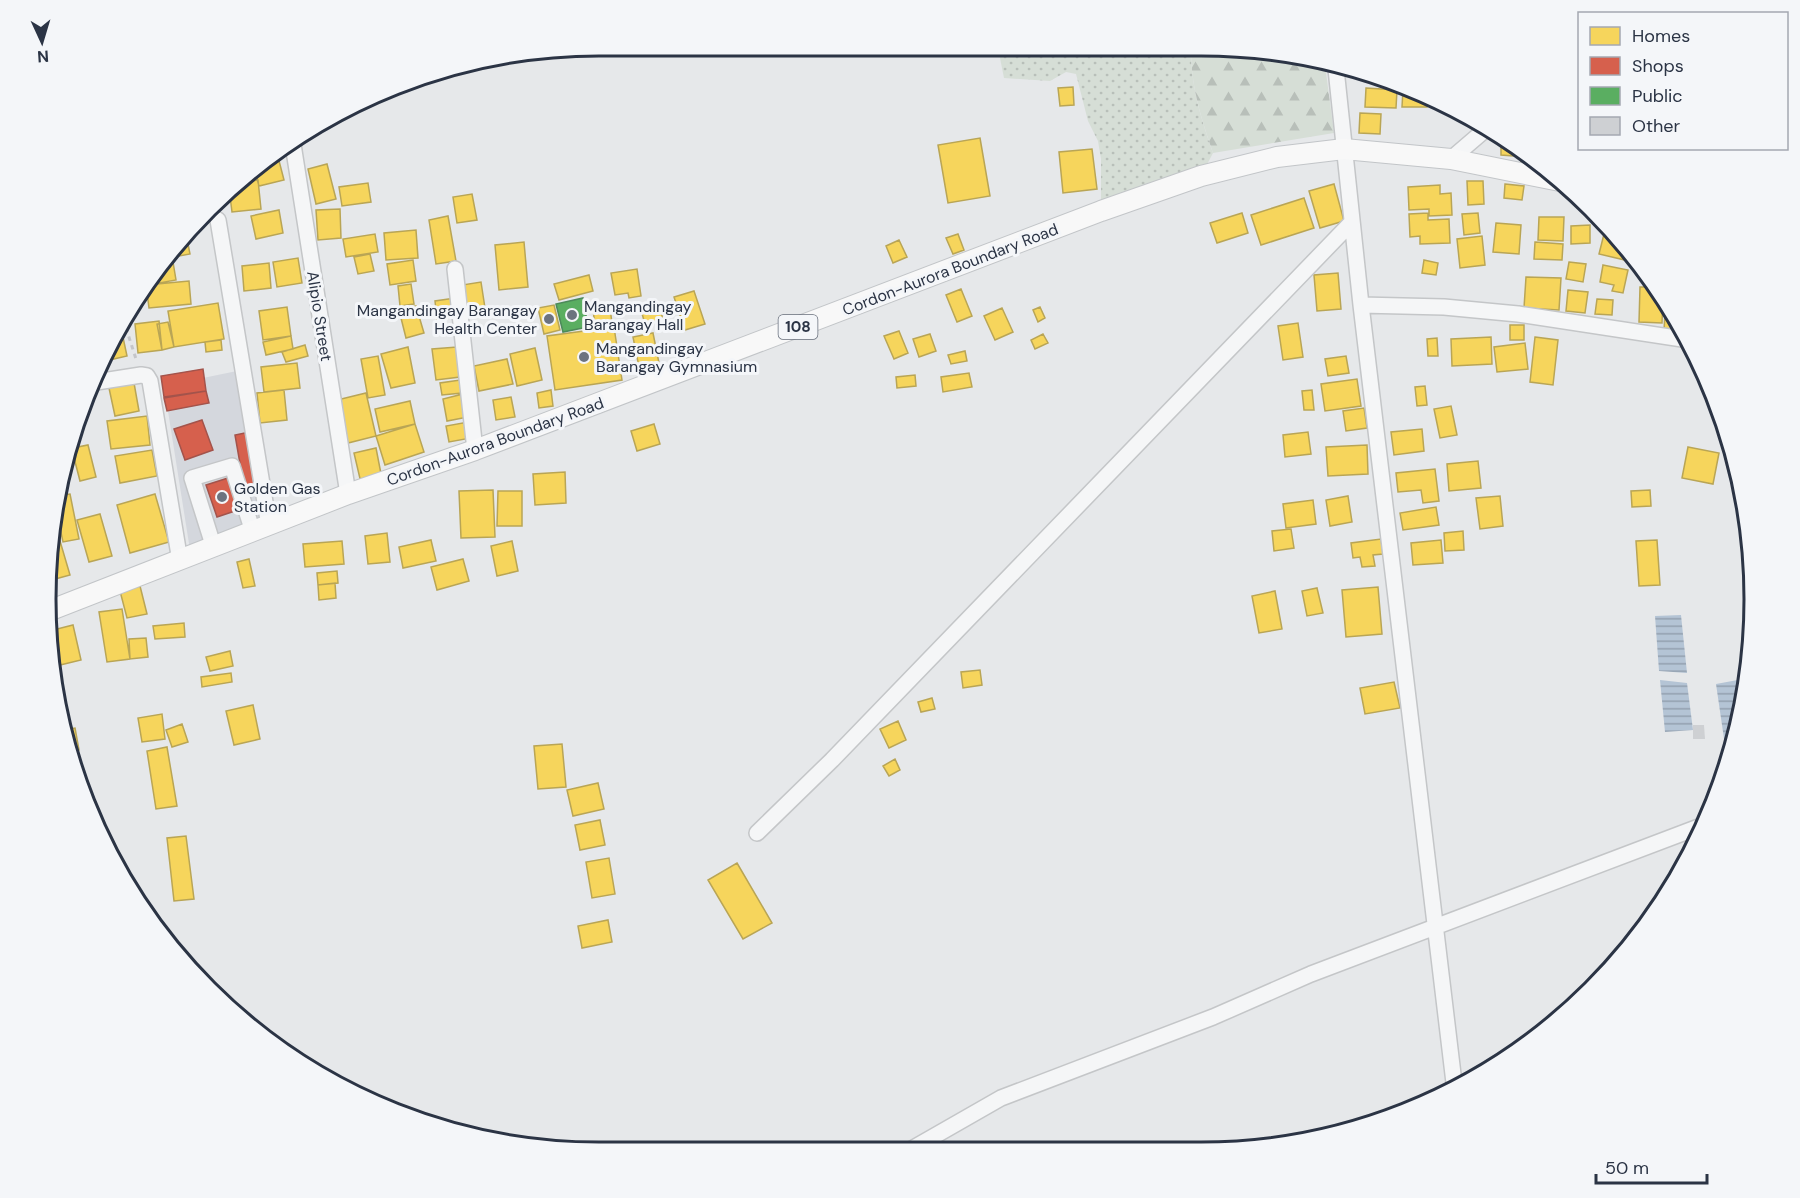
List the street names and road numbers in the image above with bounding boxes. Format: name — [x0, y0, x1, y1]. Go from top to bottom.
street label: Cordon-Aurora Boundary Road — [839, 219, 1061, 320]
street label: Alipio Street — [302, 270, 337, 363]
road number: 108 — [778, 315, 818, 339]
street label: Cordon-Aurora Boundary Road — [384, 392, 607, 491]

